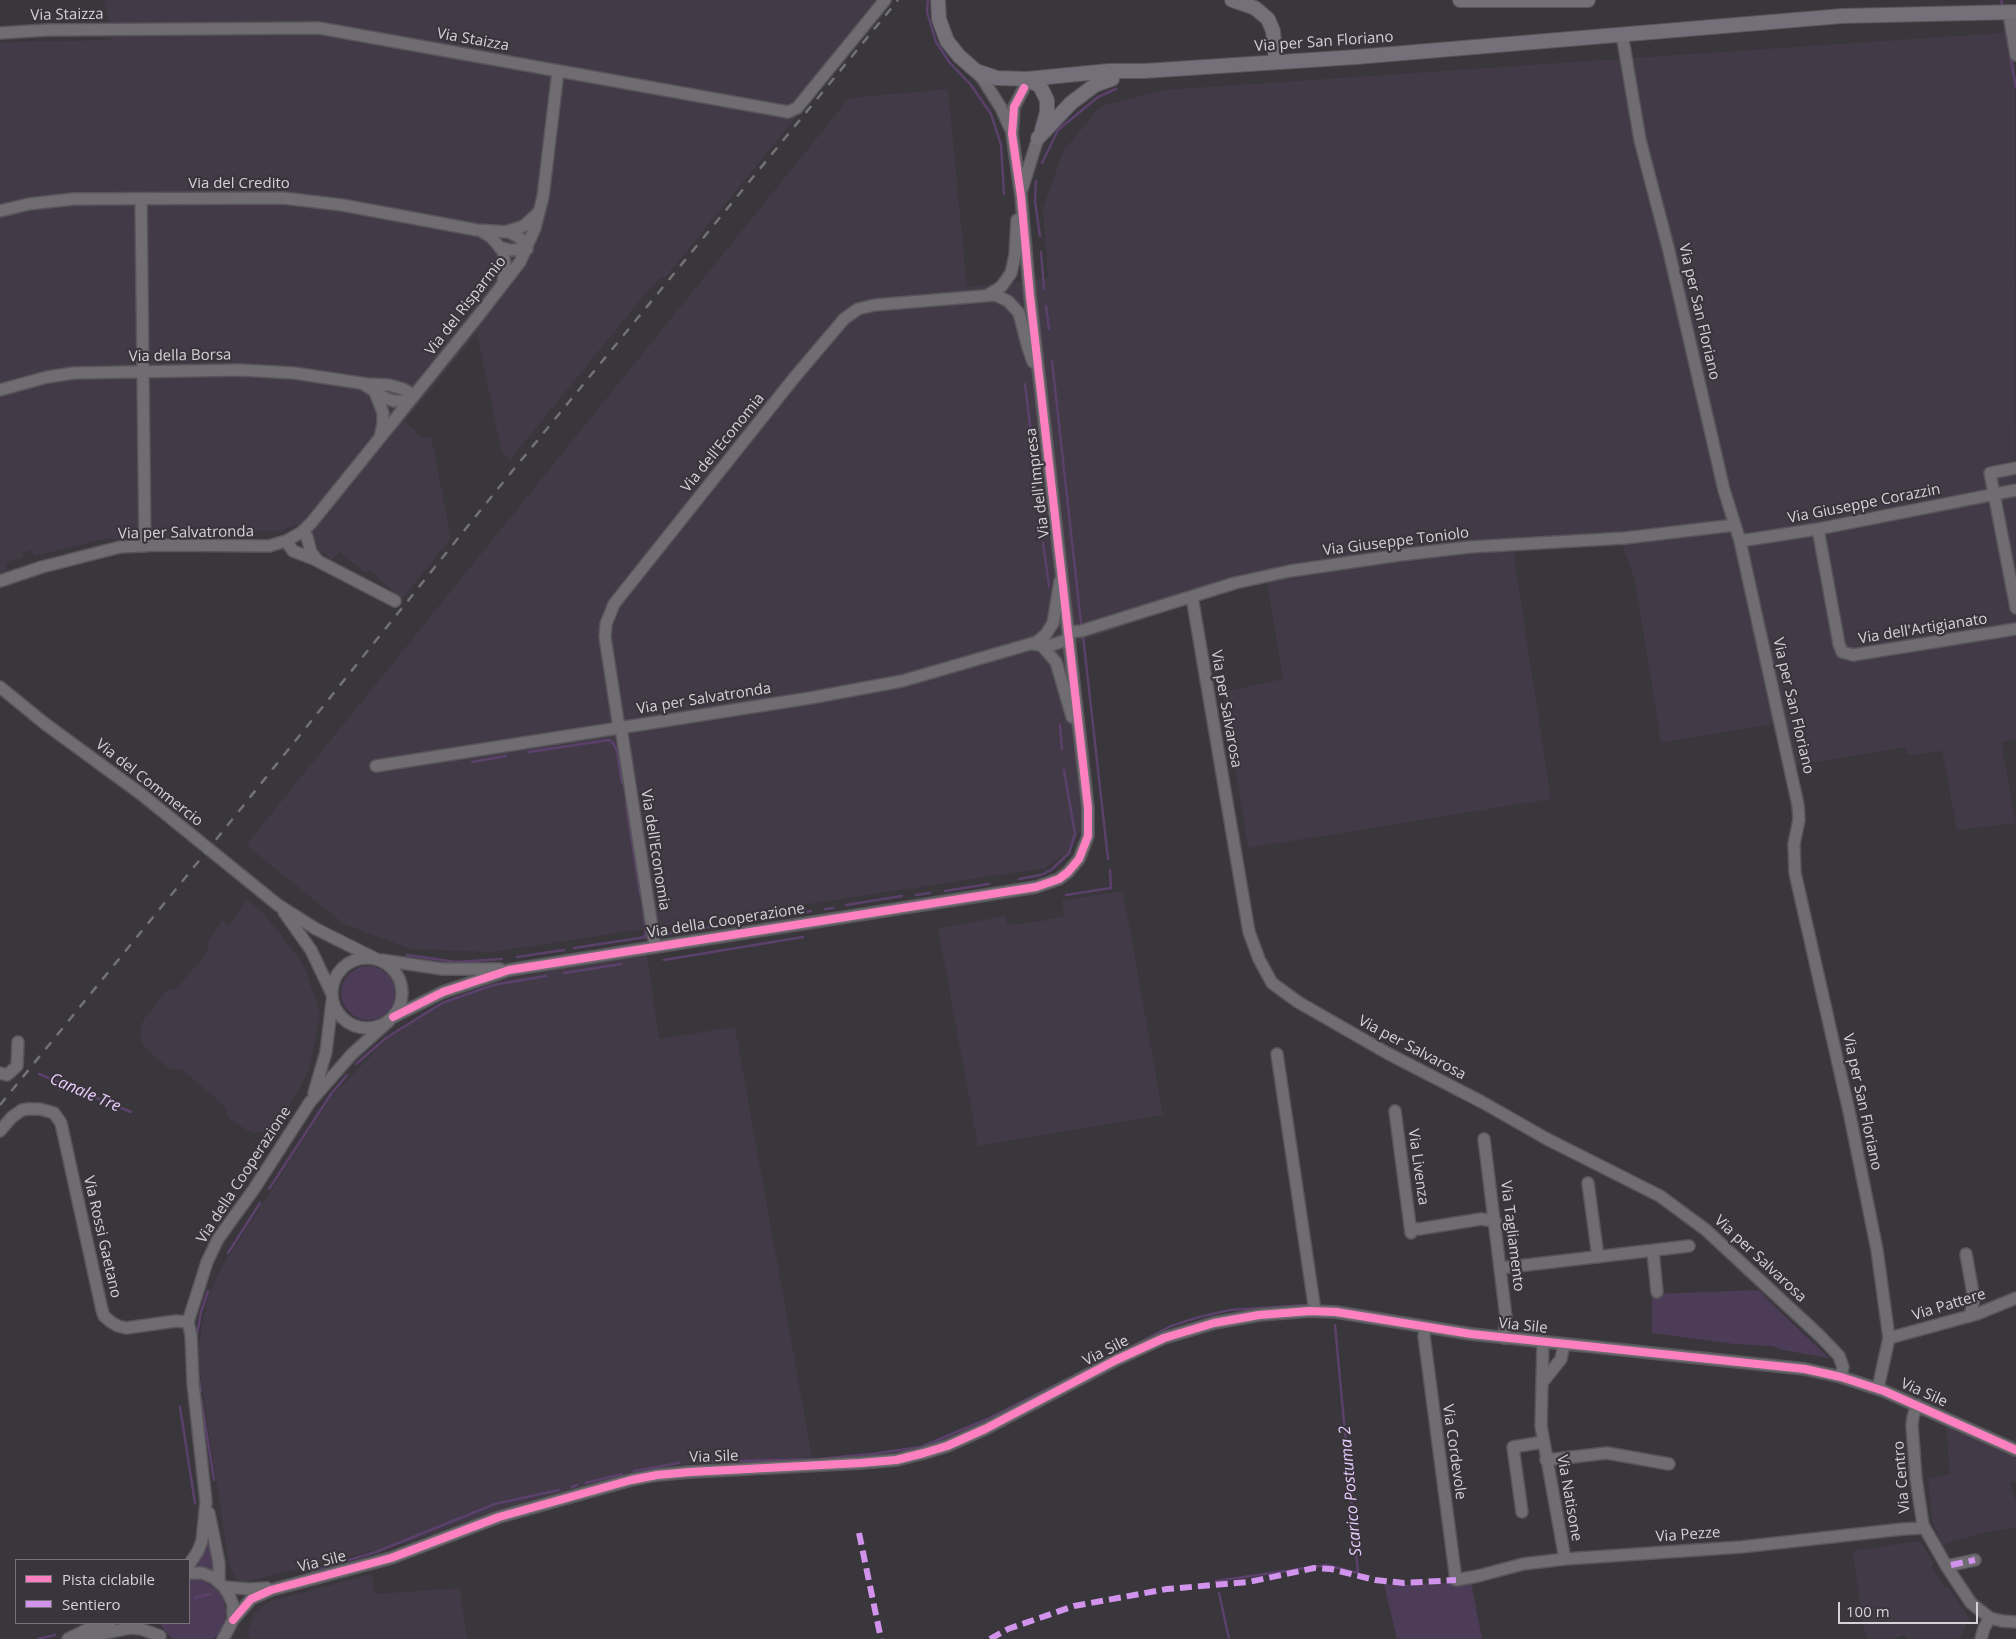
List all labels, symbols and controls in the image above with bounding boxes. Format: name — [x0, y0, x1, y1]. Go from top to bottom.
street label: Via Staizza — [30, 5, 104, 25]
street label: Via Staizza — [435, 25, 511, 55]
street label: Via per San Floriano — [1254, 28, 1394, 56]
street label: Via del Credito — [188, 175, 290, 193]
street label: Via per San Floriano — [1675, 242, 1723, 382]
street label: Via del Risparmio — [422, 253, 510, 359]
street label: Via della Borsa — [129, 346, 231, 366]
street label: Via dell'Economia — [678, 390, 768, 496]
street label: Via dell'Impresa — [1022, 427, 1054, 539]
street label: Via Giuseppe Corazzin — [1786, 480, 1942, 528]
street label: Via per Salvatronda — [118, 523, 254, 543]
street label: Via Giuseppe Toniolo — [1322, 524, 1470, 560]
street label: Via dell'Artigianato — [1857, 610, 1989, 648]
street label: Via per San Floriano — [1769, 636, 1817, 776]
street label: Via per Salvarosa — [1207, 649, 1245, 769]
street label: Via per Salvatronda — [635, 679, 773, 719]
street label: Via del Commercio — [92, 736, 206, 830]
street label: Via dell'Economia — [637, 788, 673, 912]
street label: Via della Cooperazione — [646, 900, 806, 942]
street label: Via per Salvarosa — [1355, 1012, 1469, 1084]
street label: Via per San Floriano — [1839, 1032, 1885, 1172]
water label: Canale Tre — [47, 1069, 123, 1117]
street label: Via della Cooperazione — [193, 1103, 295, 1247]
street label: Via Livenza — [1404, 1128, 1432, 1206]
street label: Via Rossi Gaetano — [79, 1174, 125, 1300]
street label: Via Tagliamento — [1496, 1180, 1528, 1292]
street label: Via per Salvarosa — [1710, 1212, 1810, 1306]
street label: Via Pattere — [1910, 1285, 1988, 1325]
street label: Via Sile — [1498, 1314, 1548, 1338]
street label: Via Sile — [1080, 1332, 1132, 1370]
street label: Via Sile — [1898, 1375, 1950, 1411]
street label: Via Cordevole — [1438, 1403, 1470, 1501]
water label: Scarico Postuma 2 — [1336, 1425, 1366, 1557]
street label: Via Centro — [1890, 1440, 1914, 1514]
street label: Via Sile — [689, 1447, 739, 1467]
street label: Via Natisone — [1553, 1453, 1585, 1543]
street label: Via Pezze — [1655, 1524, 1721, 1546]
street label: Via Sile — [296, 1547, 348, 1577]
legend — [15, 1559, 190, 1624]
text: Pista ciclabile — [62, 1569, 155, 1589]
scale bar — [1841, 1592, 1981, 1624]
text: Sentiero — [62, 1594, 121, 1614]
text: 100 m — [1846, 1601, 1890, 1621]

